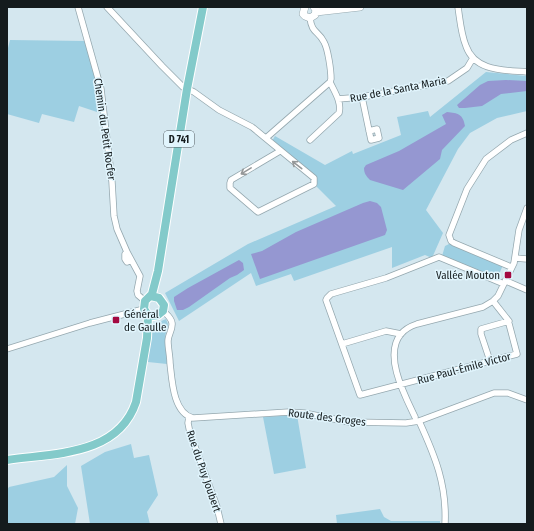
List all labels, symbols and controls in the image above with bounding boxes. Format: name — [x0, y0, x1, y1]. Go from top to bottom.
street label: Rue de la Santa Maria — [349, 74, 447, 105]
street label: Chemin du Petit Rocfer — [91, 77, 118, 181]
road number: D 741 — [164, 131, 194, 147]
one-way arrow — [291, 160, 302, 169]
one-way arrow — [240, 168, 252, 176]
place label: Vallée Mouton — [436, 269, 500, 282]
marker: Vallée Mouton — [503, 270, 513, 280]
place label: Général de Gaulle — [124, 308, 167, 334]
marker: Général de Gaulle — [111, 315, 121, 325]
street label: Rue Paul-Émile Victor — [416, 349, 512, 387]
street label: Route des Groges — [287, 406, 367, 429]
street label: Rue du Puy Joubert — [183, 428, 224, 514]

